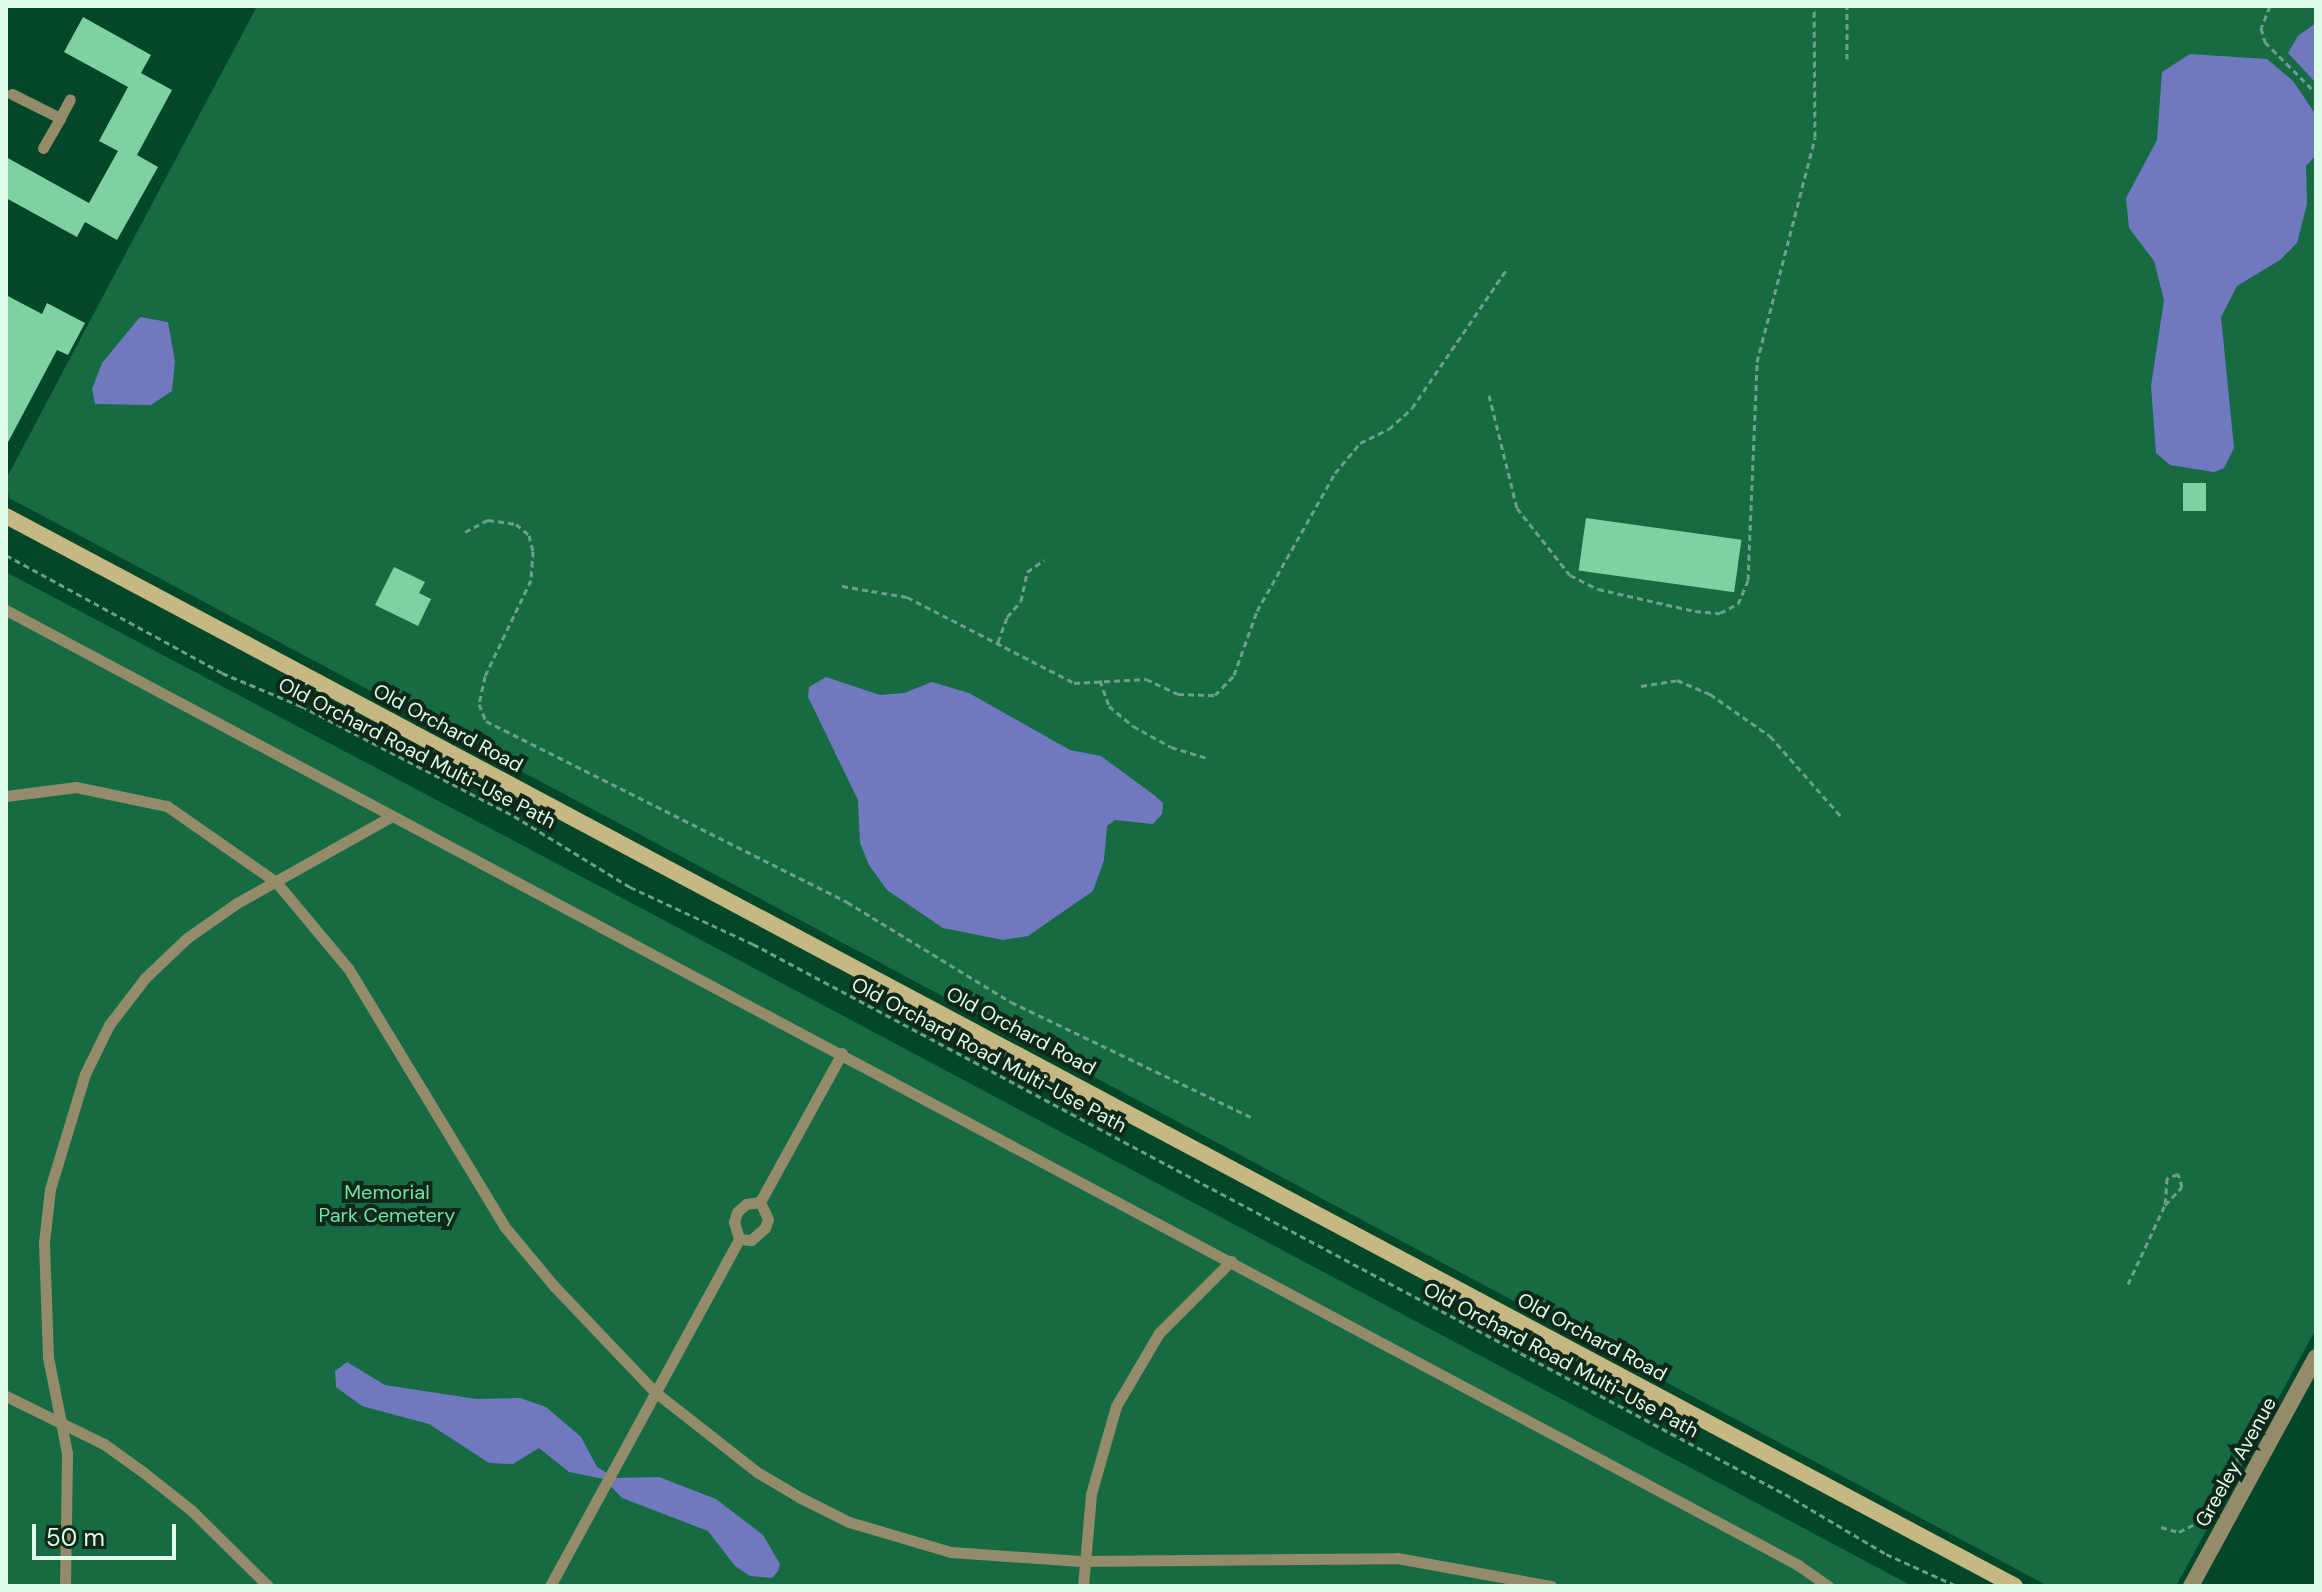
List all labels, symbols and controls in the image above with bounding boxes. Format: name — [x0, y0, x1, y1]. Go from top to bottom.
street label: Old Orchard Road Multi-Use Path — [274, 672, 560, 834]
street label: Old Orchard Road — [369, 679, 527, 777]
street label: Old Orchard Road Multi-Use Path — [847, 972, 1131, 1138]
street label: Old Orchard Road — [942, 982, 1100, 1080]
park label: Memorial Park Cemetery — [319, 1181, 455, 1228]
street label: Old Orchard Road Multi-Use Path — [1419, 1277, 1703, 1443]
street label: Old Orchard Road — [1513, 1288, 1671, 1386]
street label: Greeley Avenue — [2190, 1393, 2282, 1531]
scale bar — [36, 1508, 180, 1558]
text: 50 m — [46, 1522, 105, 1553]

